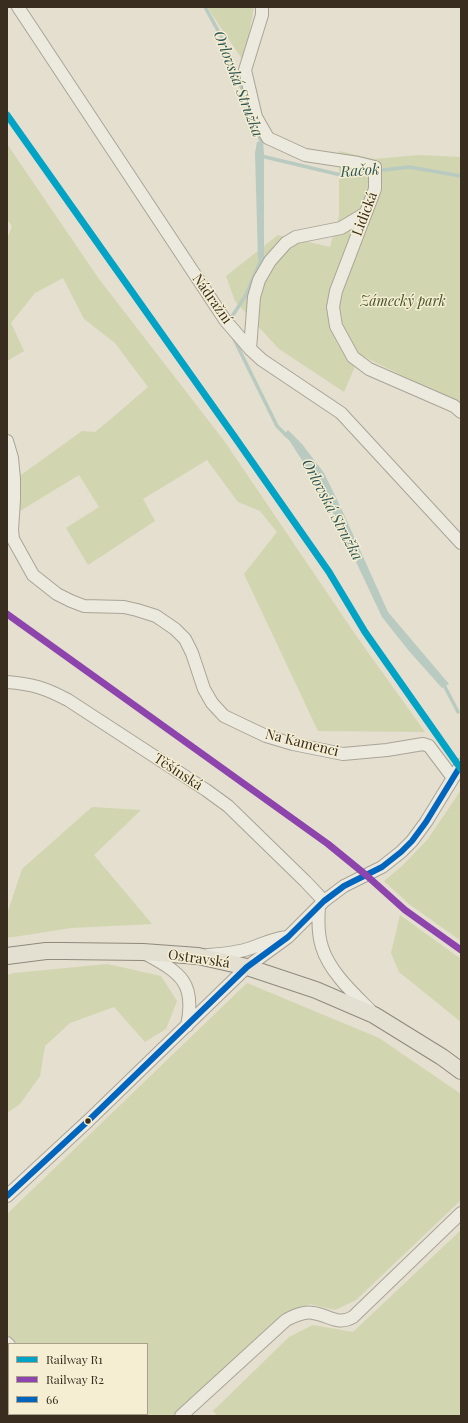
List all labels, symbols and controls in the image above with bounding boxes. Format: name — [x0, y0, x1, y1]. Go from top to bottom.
water label: Orlovská Stružka — [209, 28, 267, 140]
water label: Račok — [340, 161, 380, 181]
street label: Lidická — [349, 190, 381, 238]
street label: Nádražní — [189, 271, 235, 327]
park label: Zámecký park — [360, 294, 446, 310]
water label: Orlovská Stružka — [298, 456, 366, 564]
street label: Na Kamenci — [264, 726, 340, 760]
street label: Těšínská — [150, 750, 206, 794]
street label: Ostravská — [167, 946, 231, 972]
unlabelled marker — [83, 1116, 93, 1126]
legend — [8, 1343, 148, 1415]
text: Railway R1 — [46, 1351, 103, 1367]
text: Railway R2 — [46, 1371, 104, 1387]
text: 66 — [46, 1391, 58, 1407]

